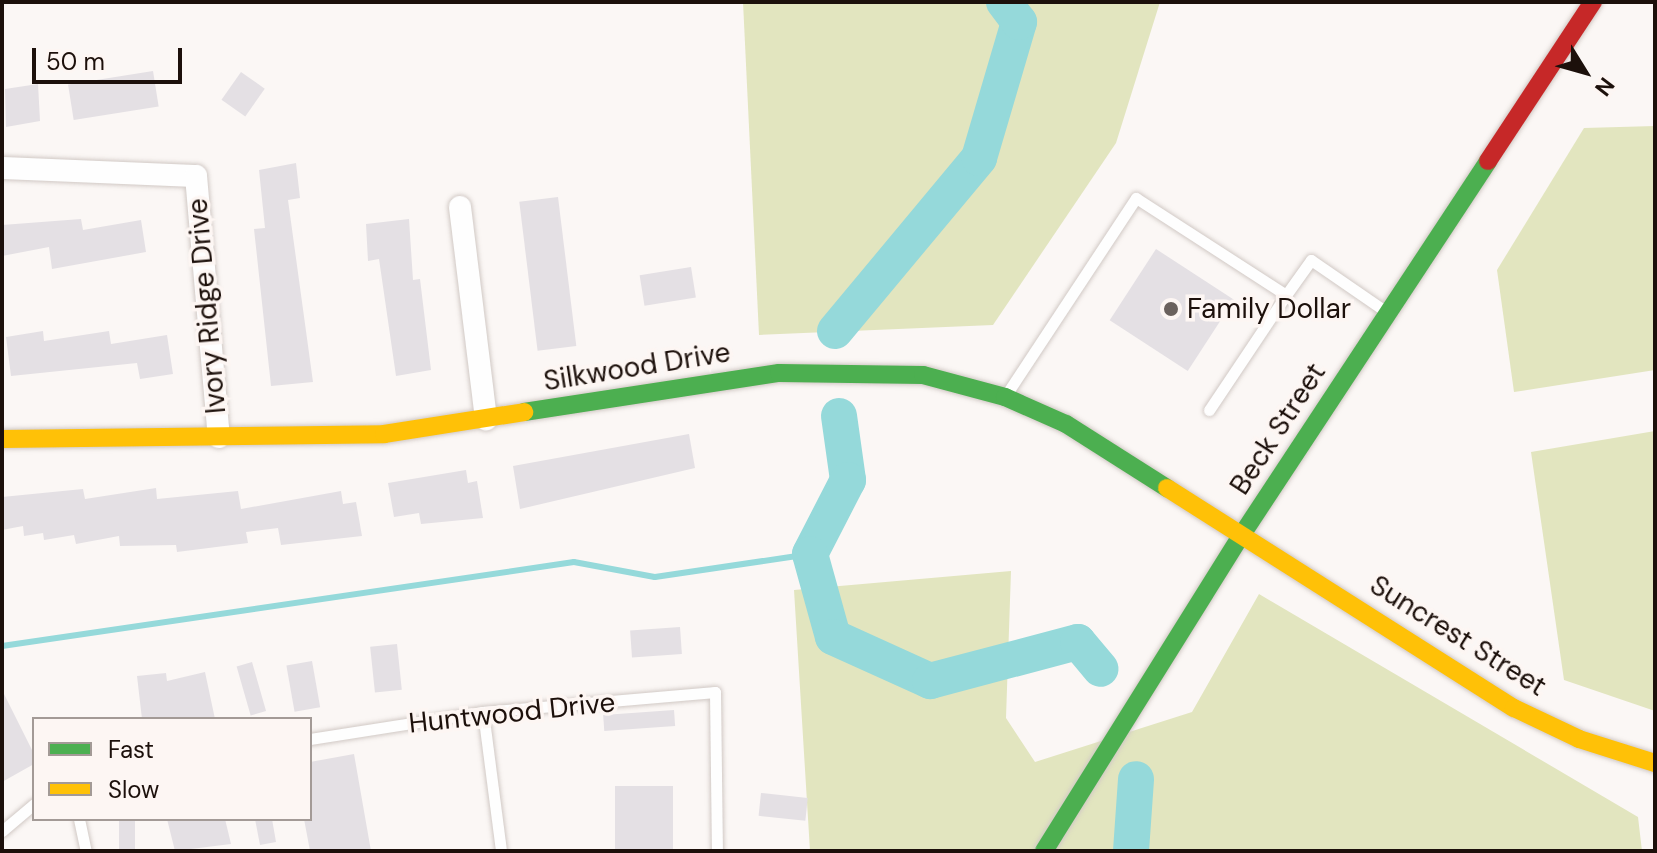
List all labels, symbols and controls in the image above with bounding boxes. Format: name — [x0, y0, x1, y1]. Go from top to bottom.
scale bar — [36, 32, 186, 82]
north arrow — [1545, 32, 1625, 112]
text: 50 m — [46, 46, 105, 77]
text: N — [1588, 72, 1621, 102]
street label: Ivory Ridge Drive — [181, 197, 233, 415]
place label: Family Dollar — [1187, 292, 1351, 326]
marker: Family Dollar — [1162, 300, 1180, 318]
street label: Silkwood Drive — [541, 336, 733, 398]
street label: Beck Street — [1223, 357, 1333, 501]
street label: Suncrest Street — [1364, 568, 1552, 704]
street label: Huntwood Drive — [407, 685, 617, 741]
legend — [32, 717, 312, 821]
text: Fast — [108, 734, 154, 765]
text: Slow — [108, 774, 159, 805]

